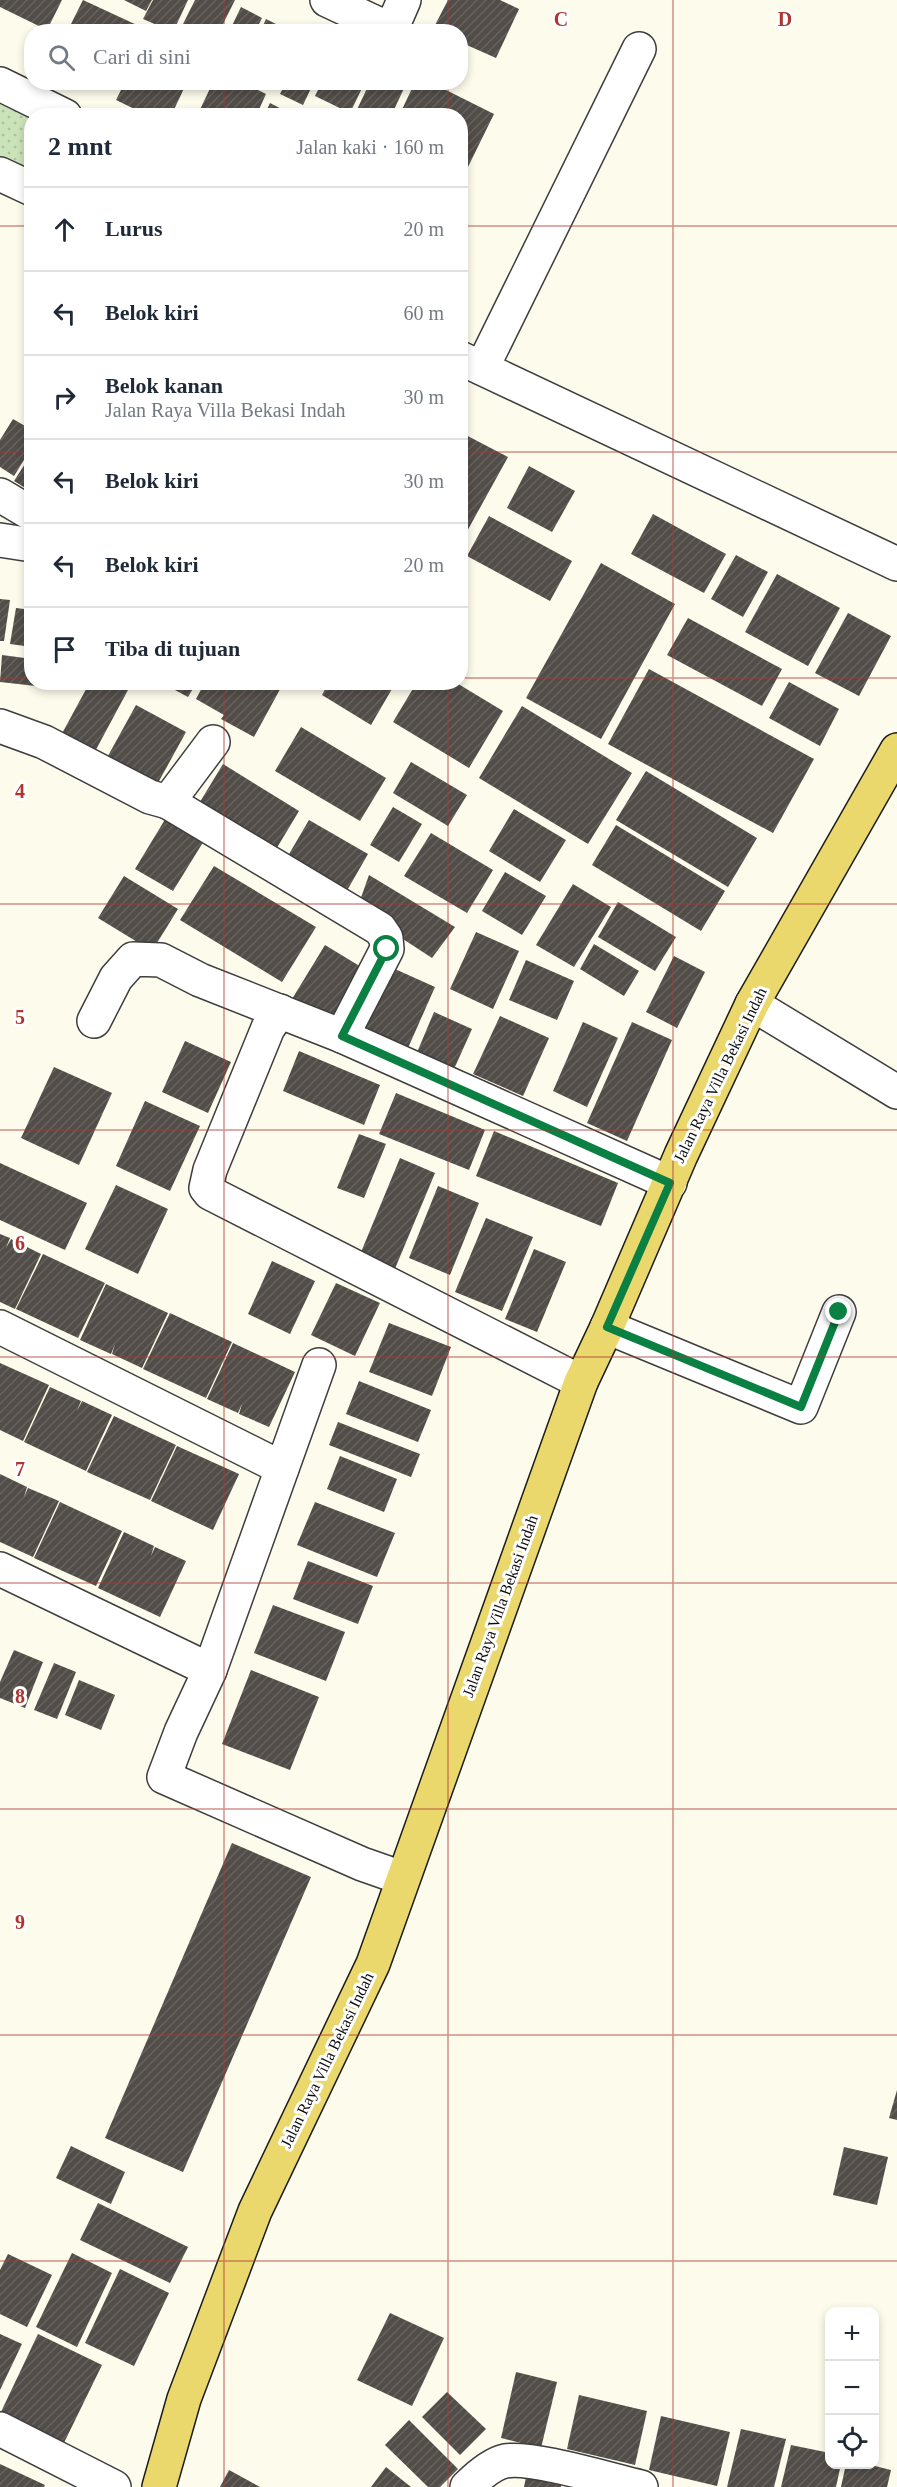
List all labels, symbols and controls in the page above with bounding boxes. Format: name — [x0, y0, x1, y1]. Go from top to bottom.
text: C — [554, 8, 568, 30]
text: D — [778, 8, 792, 30]
search box — [24, 24, 468, 90]
icon: search — [45, 41, 78, 74]
text: Cari di sini — [93, 44, 191, 69]
text: 2 mnt — [48, 132, 112, 161]
text: Jalan kaki · 160 m — [296, 136, 444, 158]
icon: ahead — [48, 213, 81, 246]
text: Lurus — [105, 216, 162, 241]
text: 20 m — [403, 218, 444, 240]
icon: left — [48, 297, 81, 330]
text: Belok kiri — [105, 300, 199, 325]
text: 60 m — [403, 302, 444, 324]
text: Belok kanan — [105, 373, 223, 398]
icon: right — [48, 381, 81, 414]
text: 30 m — [403, 386, 444, 408]
text: Jalan Raya Villa Bekasi Indah — [105, 399, 346, 421]
icon: left — [48, 465, 81, 498]
text: Belok kiri — [105, 468, 199, 493]
text: 30 m — [403, 470, 444, 492]
icon: left — [48, 549, 81, 582]
text: Belok kiri — [105, 552, 199, 577]
text: 20 m — [403, 554, 444, 576]
icon: arrive — [48, 633, 81, 666]
text: Tiba di tujuan — [105, 636, 240, 661]
text: 4 — [15, 780, 25, 802]
route start — [373, 935, 399, 961]
street label: Jalan Raya Villa Bekasi Indah — [670, 985, 771, 1166]
text: 5 — [15, 1006, 25, 1028]
text: 6 — [15, 1232, 25, 1254]
route end — [825, 1298, 851, 1324]
text: 7 — [15, 1458, 25, 1480]
street label: Jalan Raya Villa Bekasi Indah — [459, 1513, 542, 1700]
text: 8 — [15, 1685, 25, 1707]
text: 9 — [15, 1911, 25, 1933]
street label: Jalan Raya Villa Bekasi Indah — [277, 1970, 378, 2151]
map controls — [825, 2307, 879, 2469]
button: + — [825, 2307, 879, 2361]
button: − — [825, 2361, 879, 2415]
button: locate — [825, 2415, 879, 2469]

